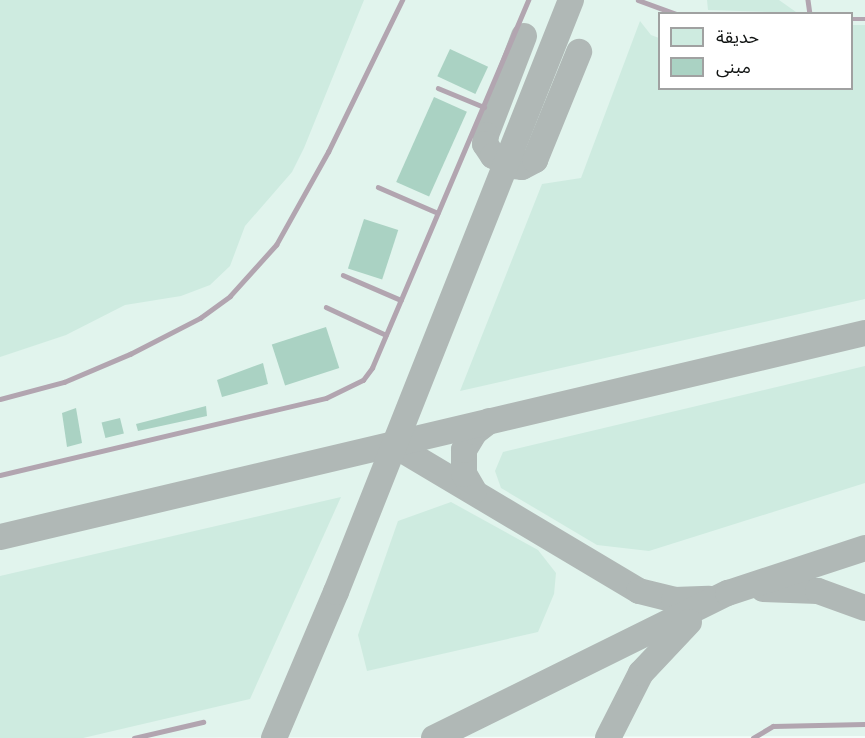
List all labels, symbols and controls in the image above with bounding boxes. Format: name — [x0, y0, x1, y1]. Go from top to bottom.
legend — [658, 12, 853, 90]
text: حديقة — [716, 25, 759, 49]
text: مبنى — [716, 55, 751, 79]

